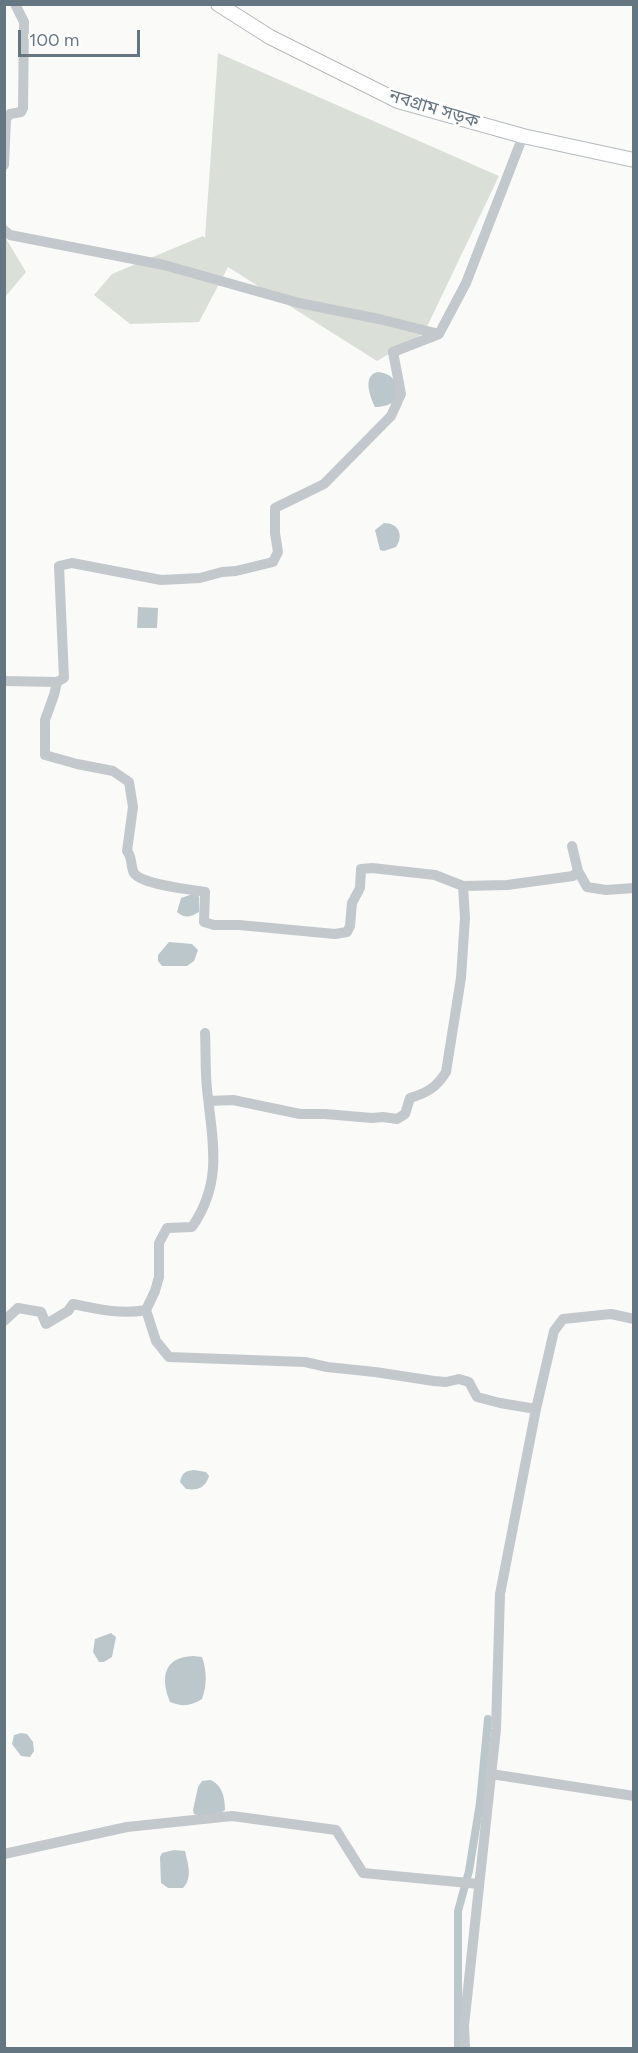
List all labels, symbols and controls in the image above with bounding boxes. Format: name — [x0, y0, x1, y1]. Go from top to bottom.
scale bar — [21, 18, 142, 56]
text: 100 m — [29, 29, 79, 51]
street label: নবগ্রাম সড়ক — [386, 85, 482, 133]

